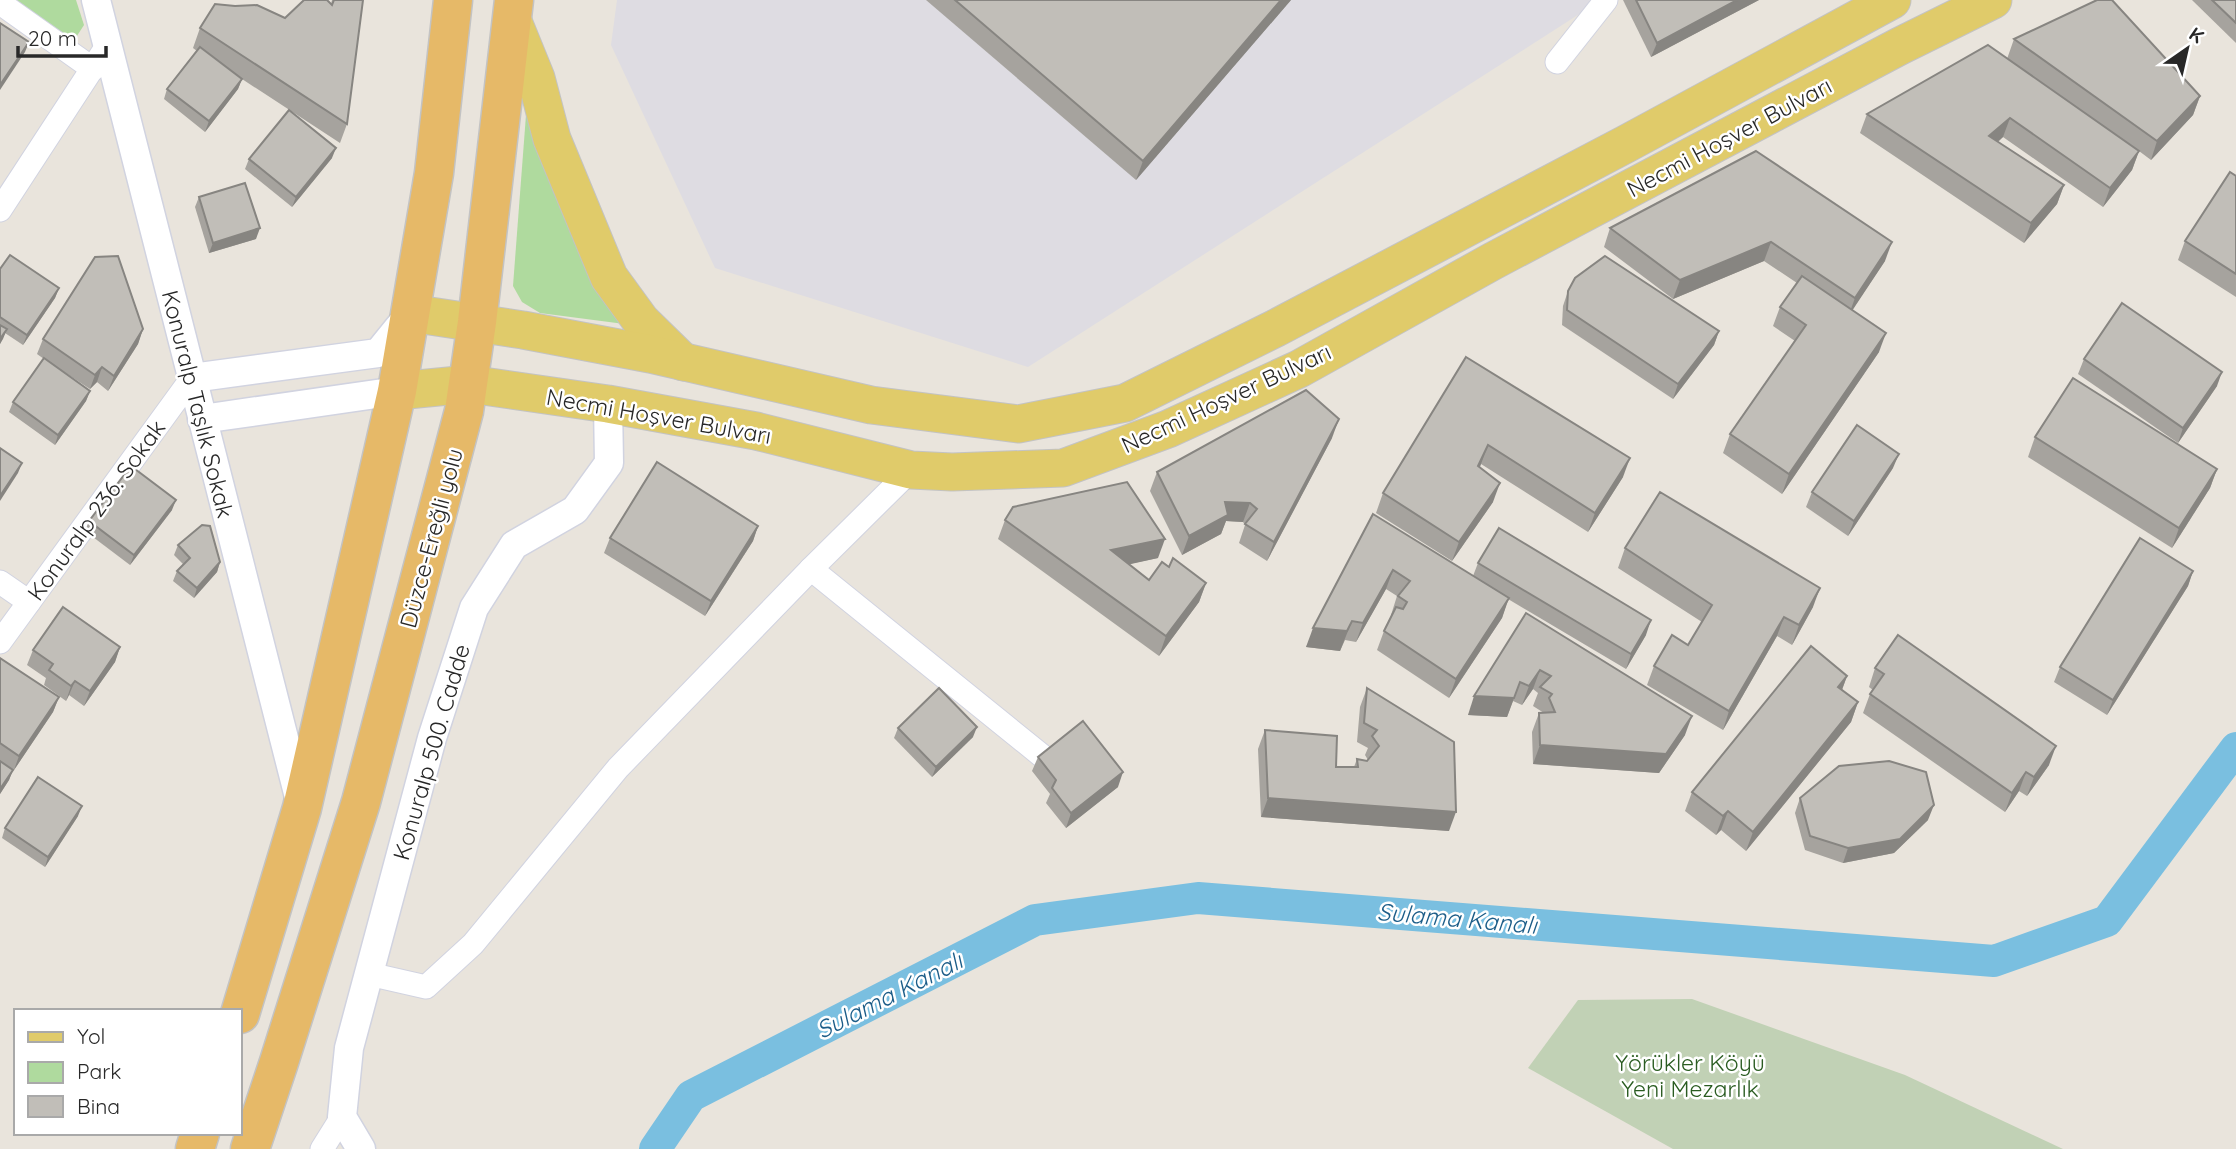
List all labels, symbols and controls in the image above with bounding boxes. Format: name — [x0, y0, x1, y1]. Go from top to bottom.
scale bar — [18, 14, 105, 58]
north arrow — [2152, 14, 2222, 84]
text: K — [2185, 21, 2208, 48]
text: 20 m — [28, 25, 77, 51]
street label: Necmi Hoşver Bulvarı — [1622, 71, 1836, 203]
street label: Konuralp Taşlık Sokak — [156, 287, 240, 521]
street label: Necmi Hoşver Bulvarı — [1117, 337, 1335, 459]
street label: Necmi Hoşver Bulvarı — [544, 382, 774, 450]
street label: Konuralp 236. Sokak — [21, 414, 171, 606]
street label: Düzce-Ereğli yolu — [393, 445, 469, 631]
street label: Konuralp 500. Cadde — [386, 641, 476, 863]
water label: Sulama Kanalı — [1376, 896, 1540, 940]
water label: Sulama Kanalı — [811, 944, 969, 1045]
legend — [14, 1009, 242, 1135]
text: Yol — [77, 1023, 105, 1049]
park label: Yörükler Köyü Yeni Mezarlık — [1615, 1048, 1765, 1103]
text: Park — [77, 1058, 121, 1084]
text: Bina — [77, 1093, 120, 1119]

